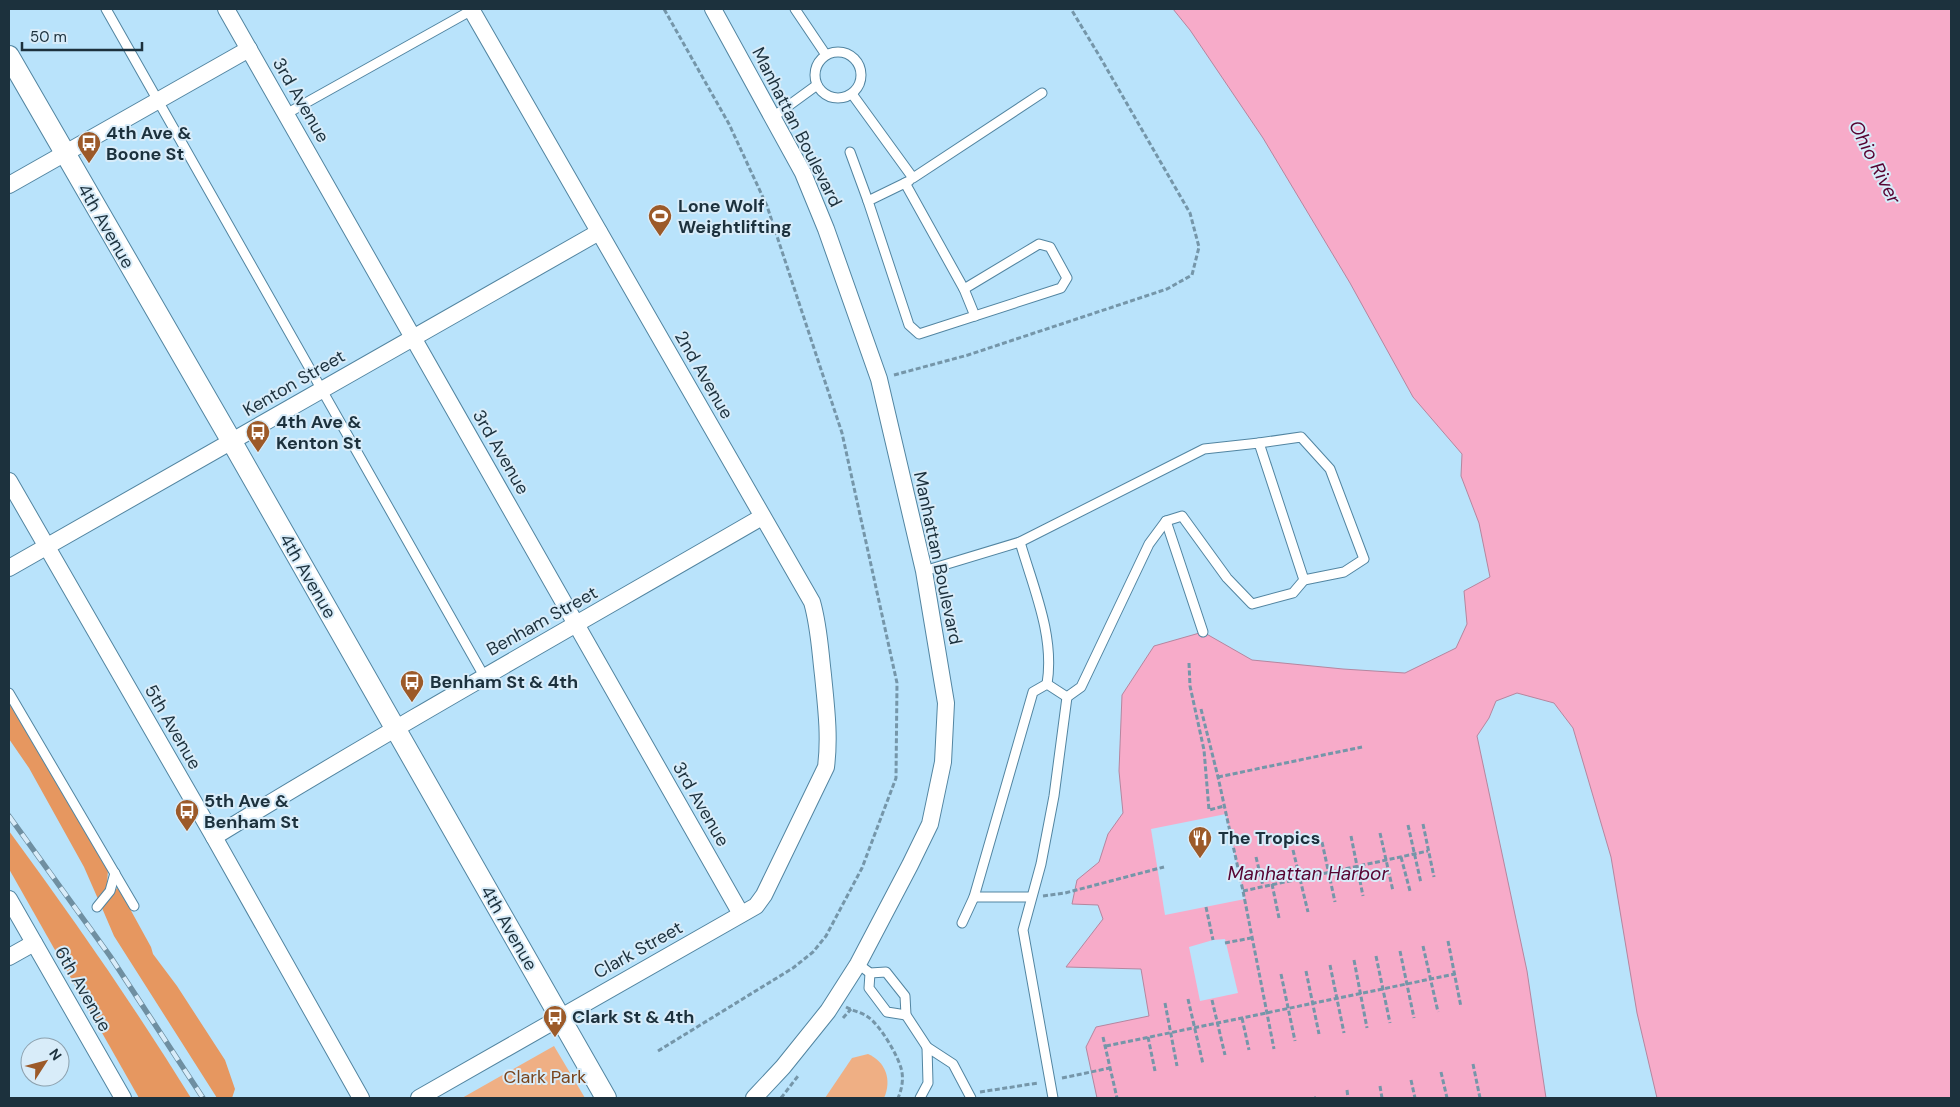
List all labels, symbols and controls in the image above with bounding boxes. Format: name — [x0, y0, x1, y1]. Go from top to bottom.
scale bar — [22, 20, 142, 52]
text: 50 m — [30, 27, 67, 47]
street label: Manhattan Boulevard — [746, 43, 848, 211]
street label: 3rd Avenue — [267, 53, 335, 147]
water label: Ohio River — [1843, 116, 1907, 209]
place label: 4th Ave & Boone St — [106, 121, 191, 166]
bus stop icon: 4th Ave & Boone St — [76, 130, 102, 164]
street label: 4th Avenue — [72, 179, 140, 273]
place label: Lone Wolf Weightlifting — [678, 194, 792, 239]
sports icon: Lone Wolf Weightlifting — [647, 203, 673, 237]
street label: 2nd Avenue — [669, 327, 739, 423]
street label: Kenton Street — [239, 344, 349, 422]
street label: 3rd Avenue — [467, 405, 535, 499]
place label: 4th Ave & Kenton St — [276, 410, 361, 455]
bus stop icon: 4th Ave & Kenton St — [245, 419, 271, 453]
street label: Manhattan Boulevard — [908, 469, 968, 647]
street label: 4th Avenue — [274, 529, 342, 623]
street label: Benham Street — [482, 581, 602, 661]
bus stop icon: Benham St & 4th — [399, 669, 425, 703]
place label: Benham St & 4th — [430, 670, 578, 694]
street label: 5th Avenue — [139, 680, 207, 774]
street label: 3rd Avenue — [667, 757, 735, 851]
place label: 5th Ave & Benham St — [204, 789, 299, 834]
bus stop icon: 5th Ave & Benham St — [174, 798, 200, 832]
restaurant icon: The Tropics — [1187, 825, 1213, 859]
place label: The Tropics — [1218, 826, 1320, 850]
water label: Manhattan Harbor — [1228, 861, 1389, 886]
street label: 4th Avenue — [475, 881, 543, 975]
street label: Clark Street — [589, 916, 687, 984]
street label: 6th Avenue — [49, 942, 117, 1036]
bus stop icon: Clark St & 4th — [542, 1004, 568, 1038]
place label: Clark St & 4th — [572, 1005, 694, 1029]
north arrow — [20, 1037, 70, 1087]
text: N — [45, 1045, 66, 1064]
park label: Clark Park — [504, 1065, 586, 1089]

